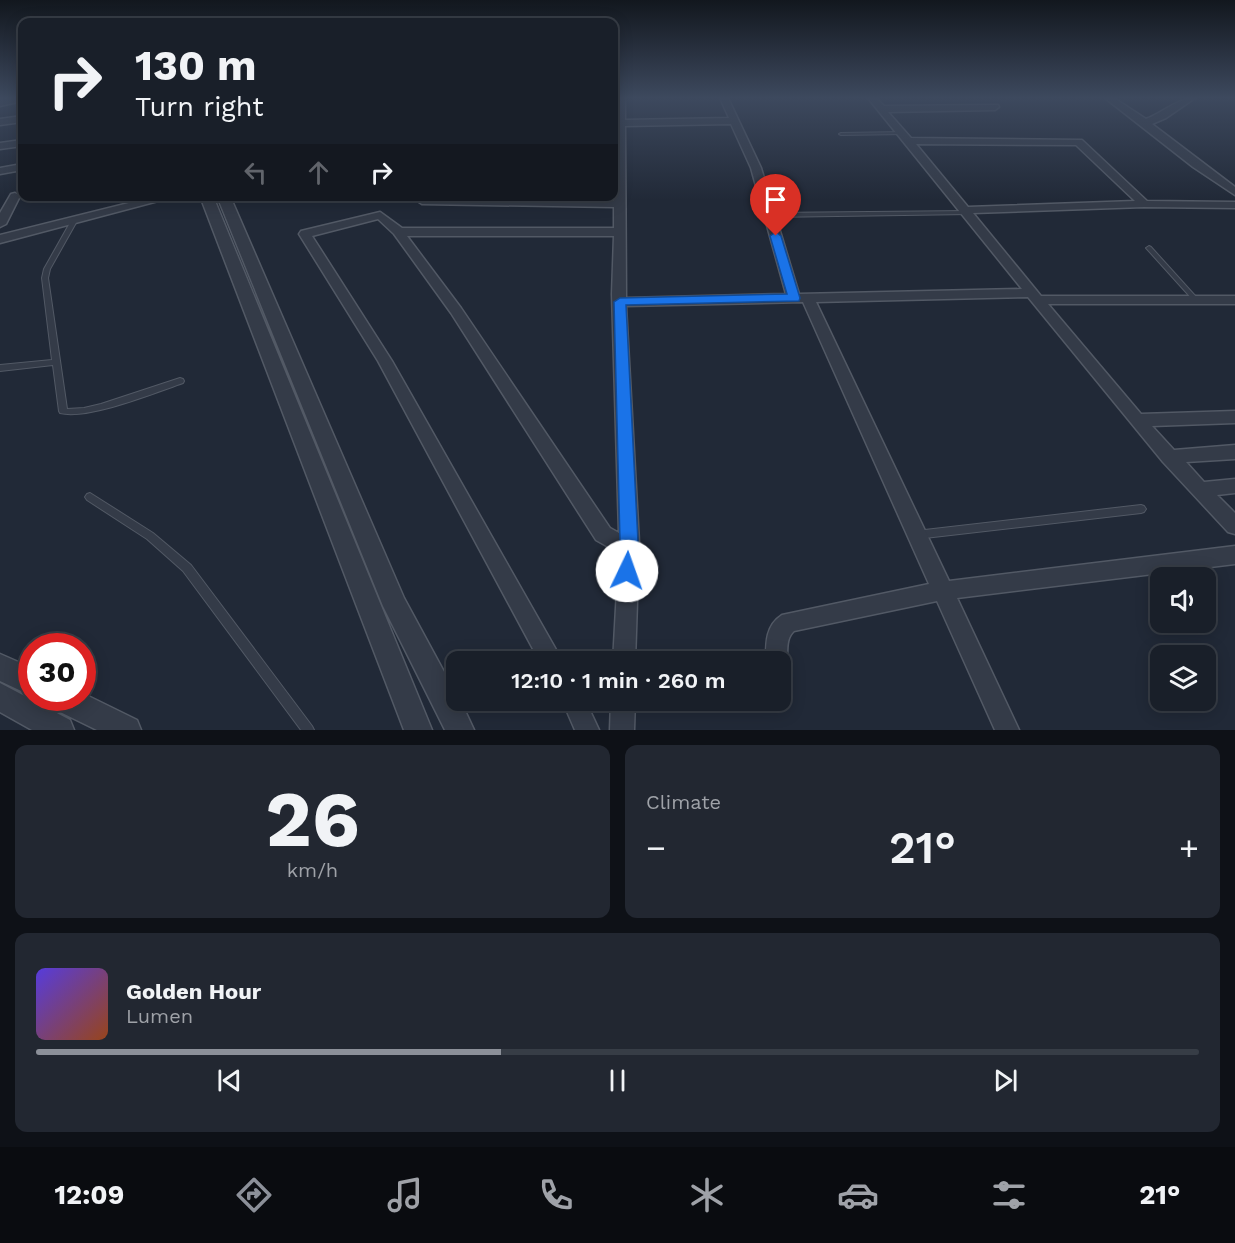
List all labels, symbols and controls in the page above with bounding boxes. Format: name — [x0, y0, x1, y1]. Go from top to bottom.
text: 130 m — [135, 41, 257, 90]
icon: right — [36, 42, 114, 120]
text: Turn right — [135, 91, 264, 123]
icon: left — [239, 156, 272, 189]
icon: ahead — [302, 156, 335, 189]
icon: right — [365, 156, 398, 189]
pin — [750, 174, 801, 236]
icon: arrive — [759, 183, 792, 216]
position arrow — [595, 539, 659, 603]
map controls — [1150, 567, 1216, 711]
button: sound — [1150, 567, 1216, 633]
speed limit sign: 30 — [18, 633, 96, 711]
button: layers — [1150, 645, 1216, 711]
text: 12:10 · 1 min · 260 m — [511, 668, 726, 693]
text: 26 — [265, 773, 360, 865]
text: Climate — [646, 790, 721, 814]
text: 21° — [889, 821, 956, 874]
text: − — [646, 828, 666, 867]
text: + — [1179, 828, 1199, 867]
text: km/h — [287, 858, 338, 882]
text: Golden Hour — [126, 979, 261, 1004]
text: Lumen — [126, 1004, 193, 1028]
icon: previous — [213, 1064, 246, 1097]
icon: pause — [601, 1064, 634, 1097]
icon: next — [989, 1064, 1022, 1097]
icon: directions — [233, 1174, 275, 1216]
icon: music — [384, 1174, 426, 1216]
icon: phone — [535, 1174, 577, 1216]
icon: climate — [686, 1174, 728, 1216]
icon: car — [837, 1174, 879, 1216]
icon: filters — [988, 1174, 1030, 1216]
text: 12:09 — [54, 1179, 124, 1211]
text: 21° — [1139, 1179, 1180, 1211]

